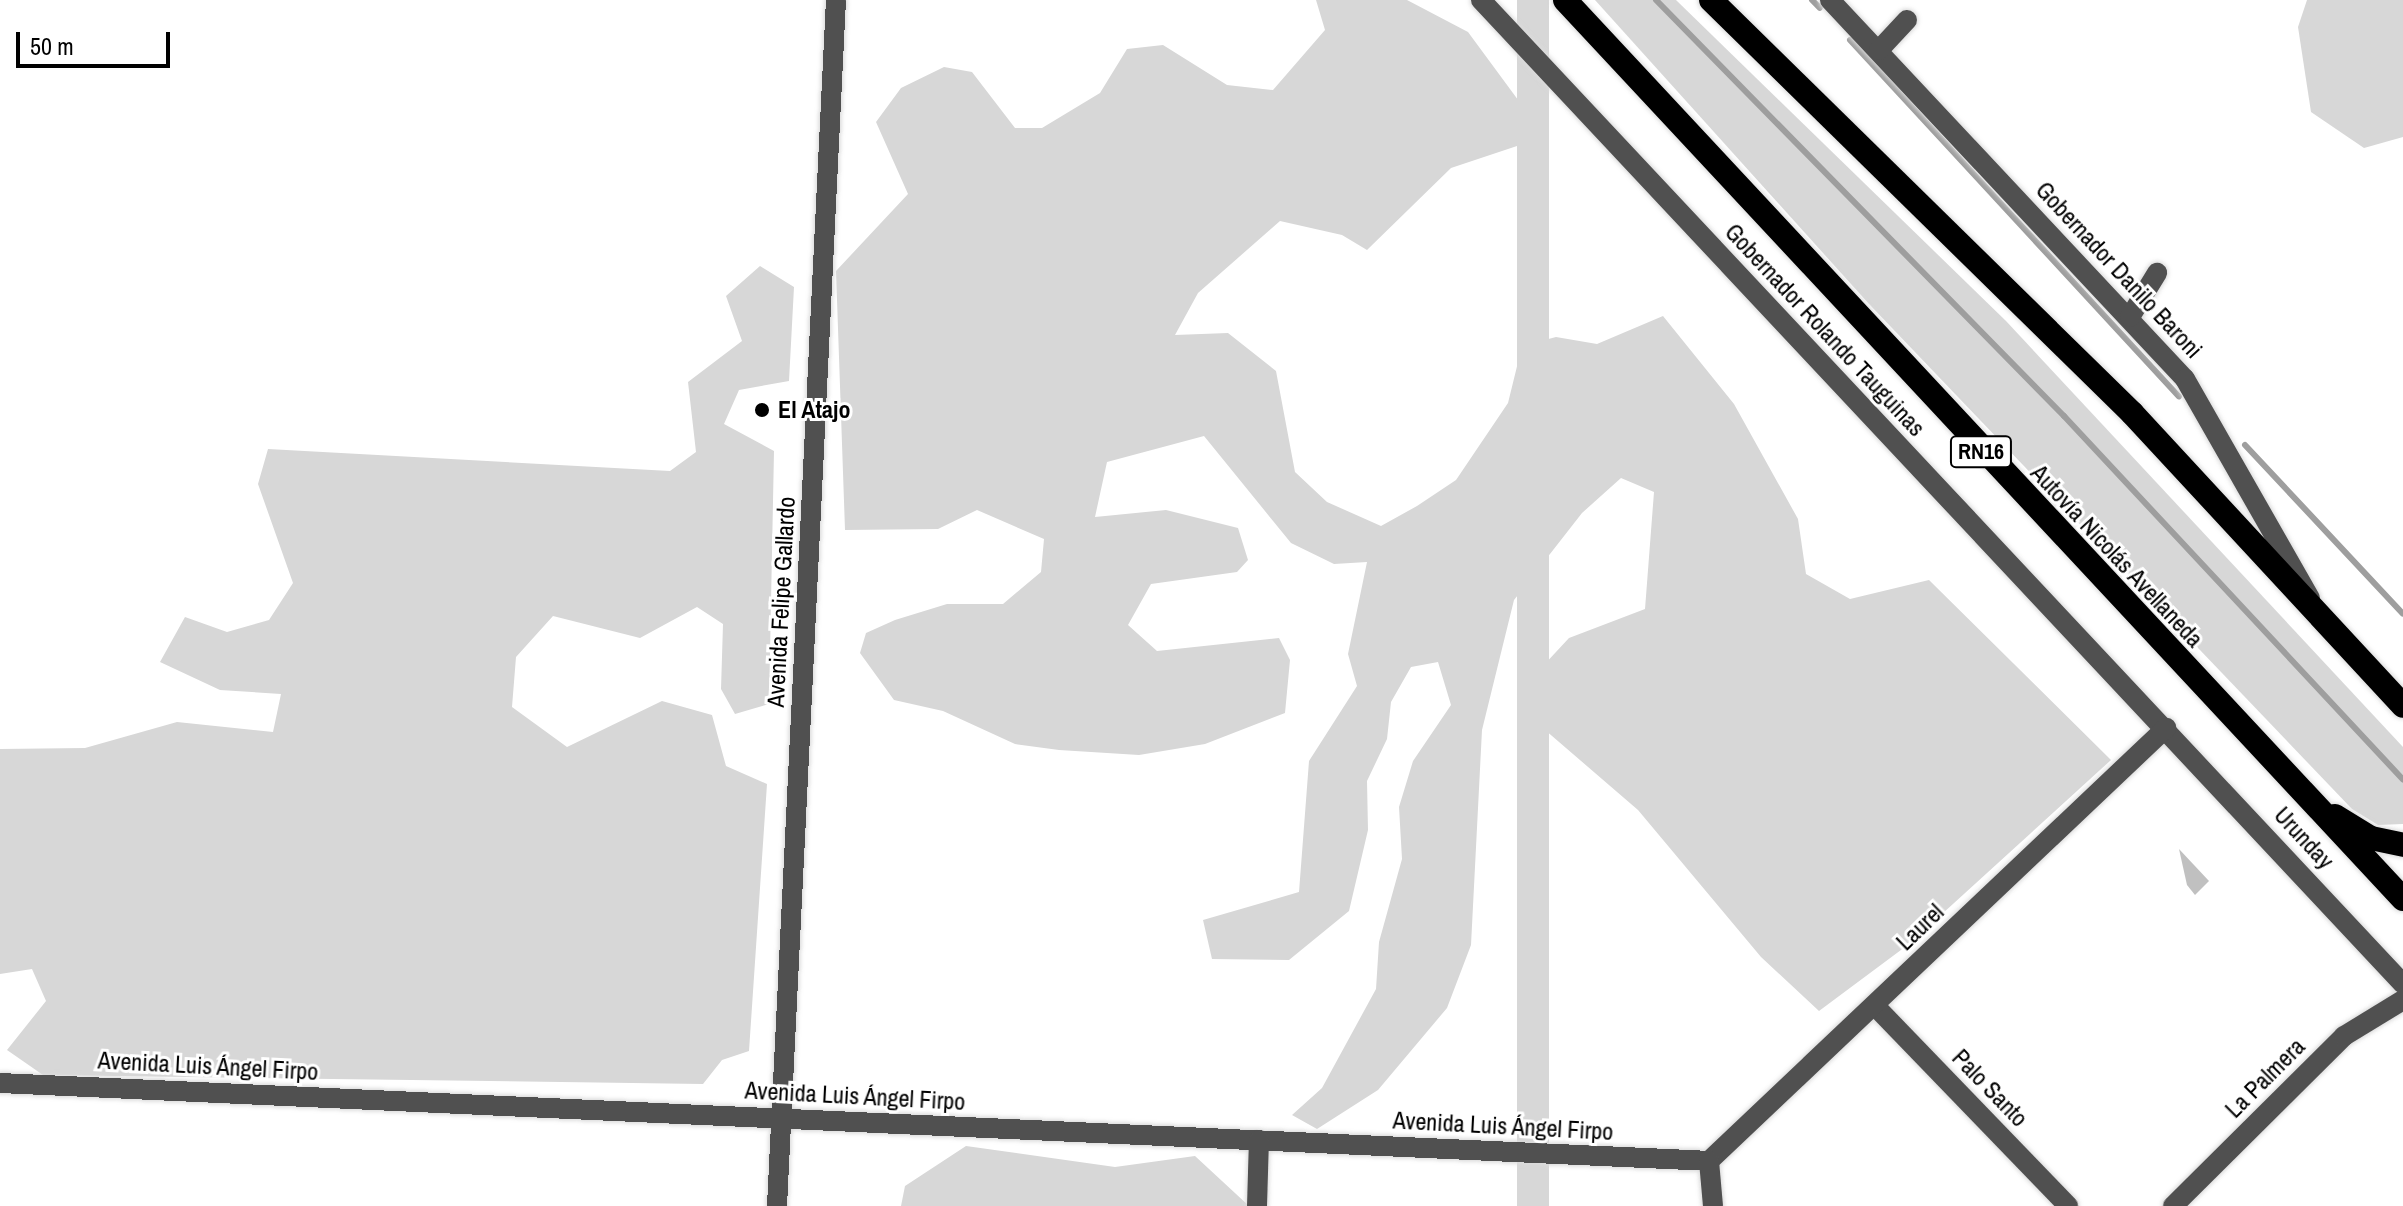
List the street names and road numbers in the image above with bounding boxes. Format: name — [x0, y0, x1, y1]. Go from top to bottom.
street label: Gobernador Danilo Baroni — [2030, 176, 2208, 364]
street label: Gobernador Rolando Tauguinas — [1719, 218, 1931, 442]
road number: RN16 — [1949, 434, 2013, 470]
street label: Autovía Nicolás Avellaneda — [2025, 458, 2209, 654]
street label: Avenida Felipe Gallardo — [761, 496, 801, 708]
street label: Urunday — [2268, 801, 2340, 875]
street label: Laurel — [1890, 898, 1950, 956]
street label: La Palmera — [2219, 1032, 2311, 1124]
street label: Palo Santo — [1946, 1043, 2034, 1133]
street label: Avenida Luis Ángel Firpo — [97, 1046, 319, 1086]
street label: Avenida Luis Ángel Firpo — [744, 1076, 966, 1116]
street label: Avenida Luis Ángel Firpo — [1392, 1106, 1614, 1146]

